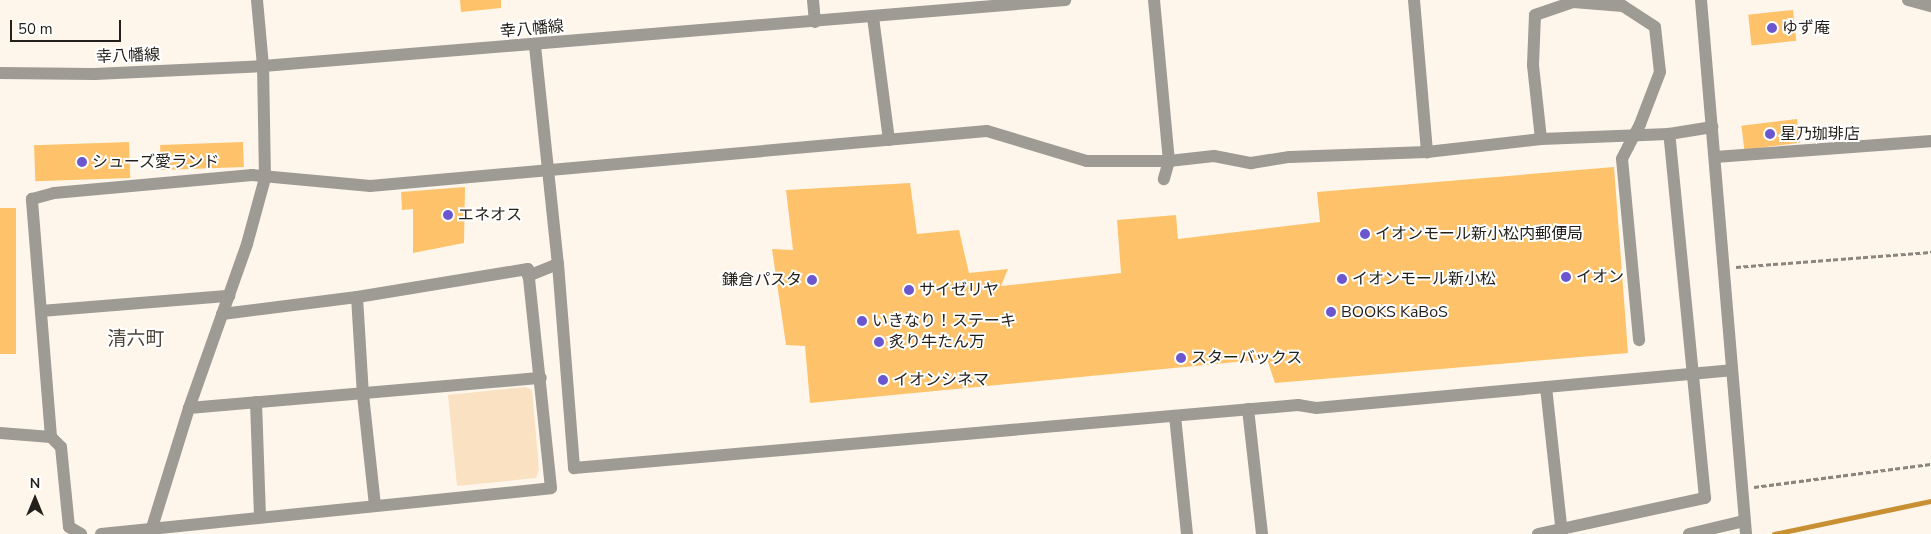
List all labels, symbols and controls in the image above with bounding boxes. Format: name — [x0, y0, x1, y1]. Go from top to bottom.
scale bar — [12, 10, 124, 42]
street label: 幸八幡線 — [499, 17, 565, 41]
place label: ゆず庵 — [1782, 18, 1830, 38]
text: 50 m — [18, 19, 53, 39]
marker: ゆず庵 — [1766, 22, 1778, 34]
street label: 幸八幡線 — [96, 45, 160, 67]
place label: 星乃珈琲店 — [1780, 124, 1860, 144]
marker: 星乃珈琲店 — [1764, 128, 1776, 140]
place label: シューズ愛ランド — [92, 152, 220, 172]
marker: シューズ愛ランド — [76, 156, 88, 168]
place label: エネオス — [458, 205, 522, 225]
marker: エネオス — [442, 209, 454, 221]
place label: イオンモール新小松内郵便局 — [1375, 224, 1583, 244]
marker: イオンモール新小松内郵便局 — [1359, 228, 1371, 240]
place label: イオン — [1576, 267, 1624, 287]
place label: イオンモール新小松 — [1352, 269, 1496, 289]
place label: 鎌倉パスタ — [722, 270, 802, 290]
marker: イオン — [1560, 271, 1572, 283]
marker: イオンモール新小松 — [1336, 273, 1348, 285]
marker: 鎌倉パスタ — [806, 274, 818, 286]
place label: サイゼリヤ — [919, 280, 999, 300]
marker: サイゼリヤ — [903, 284, 915, 296]
place label: BOOKS KaBoS — [1341, 302, 1448, 322]
marker: BOOKS KaBoS — [1325, 306, 1337, 318]
place label: いきなり！ステーキ — [872, 311, 1016, 331]
marker: いきなり！ステーキ — [856, 315, 868, 327]
district label: 清六町 — [108, 329, 164, 351]
place label: 炙り牛たん万 — [889, 332, 985, 352]
marker: 炙り牛たん万 — [873, 336, 885, 348]
place label: スターバックス — [1191, 348, 1303, 368]
marker: スターバックス — [1175, 352, 1187, 364]
place label: イオンシネマ — [893, 370, 989, 390]
marker: イオンシネマ — [877, 374, 889, 386]
north arrow — [10, 474, 60, 524]
text: N — [30, 474, 40, 493]

